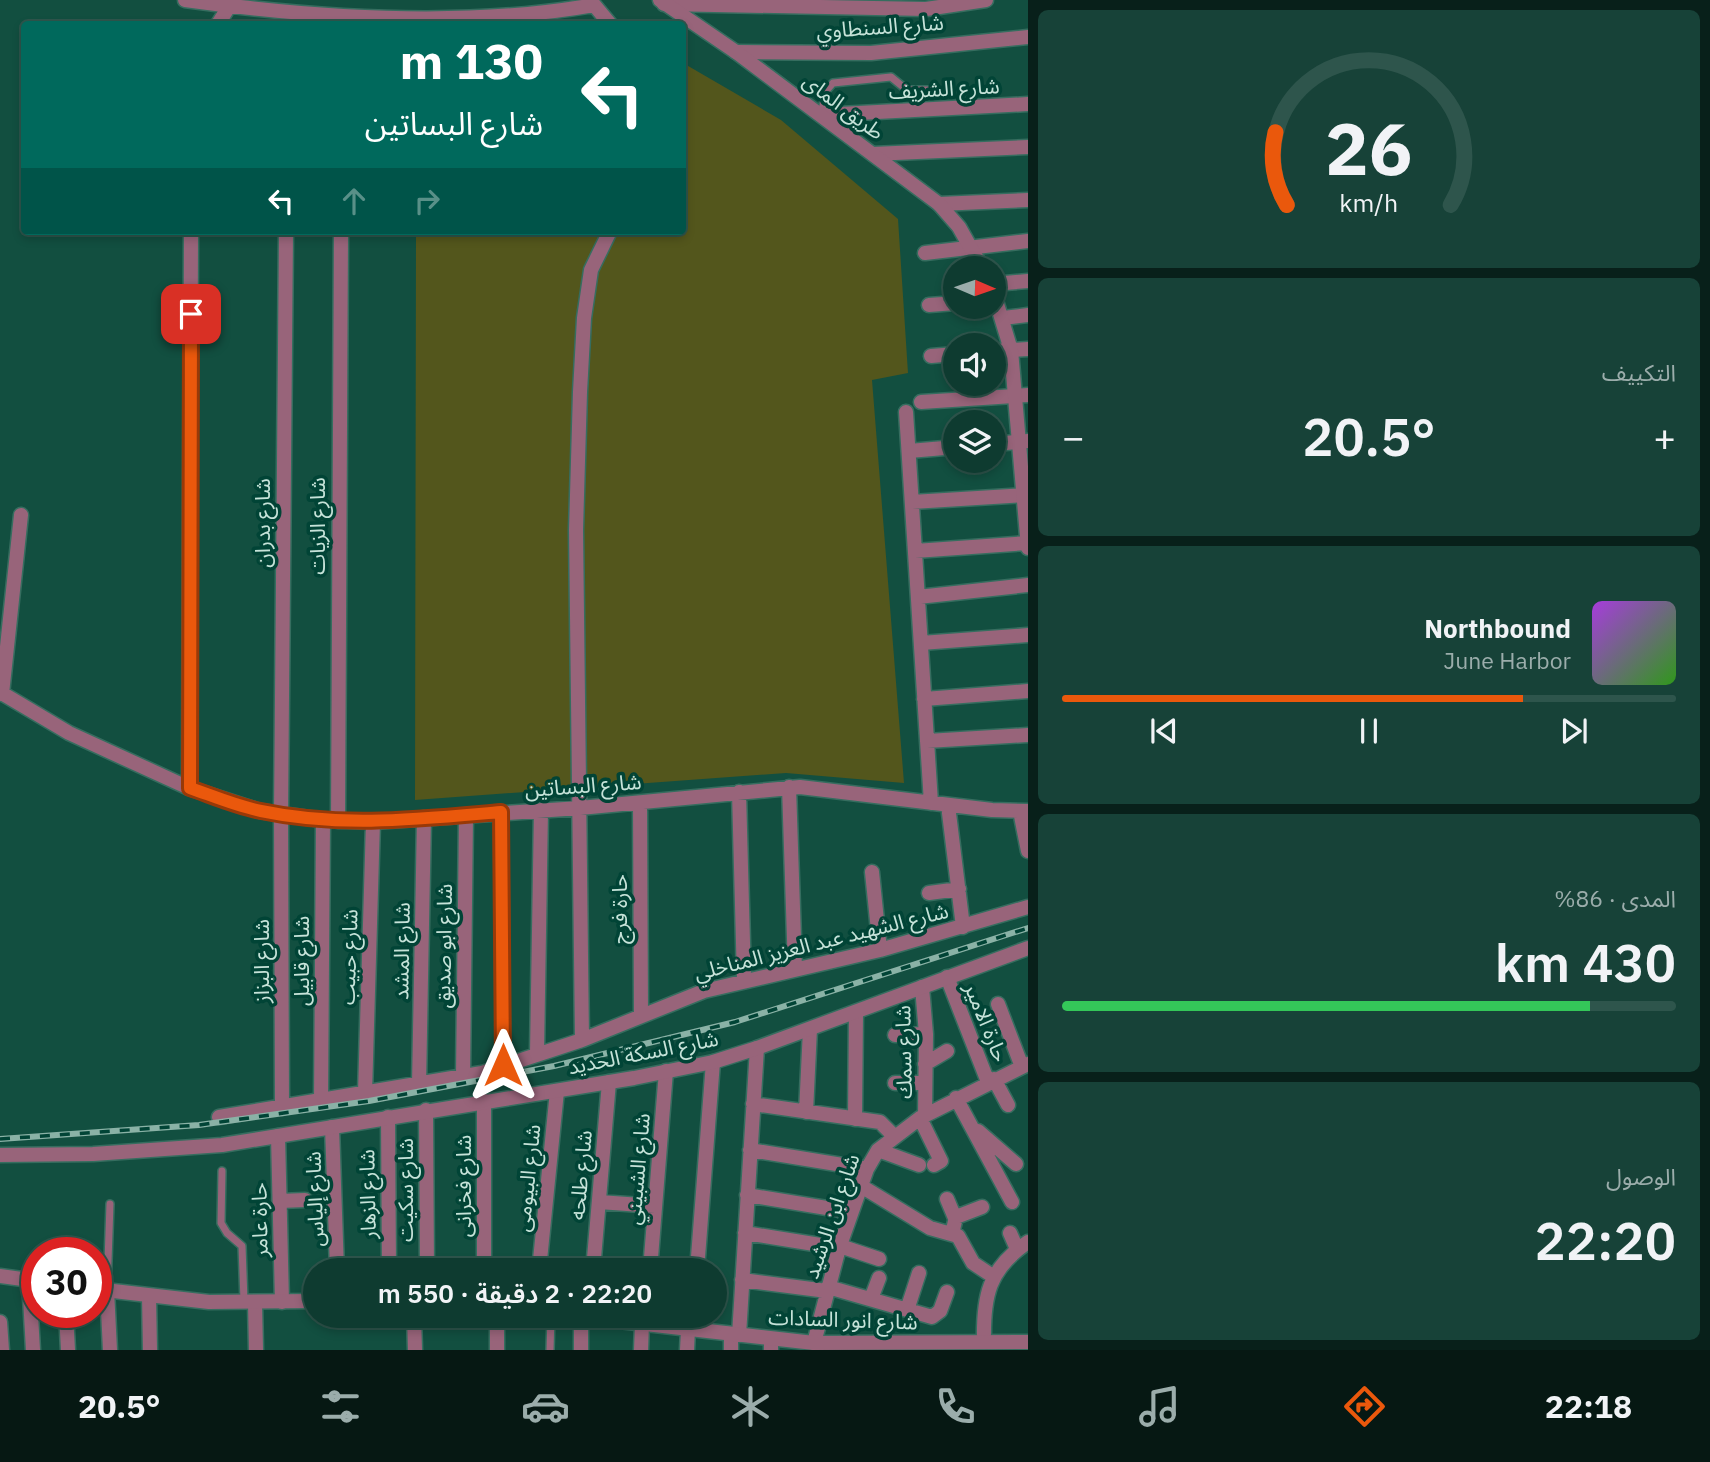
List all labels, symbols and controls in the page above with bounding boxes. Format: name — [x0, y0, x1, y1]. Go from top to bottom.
street label: شارع السنطاوي — [815, 8, 945, 47]
text: 130 m — [399, 29, 543, 92]
icon: left — [567, 49, 658, 140]
street label: طريق الماى — [798, 66, 890, 146]
street label: شارع الشريف — [888, 71, 1000, 107]
text: 26 — [1325, 100, 1413, 195]
text: شارع البساتين — [365, 102, 543, 144]
icon: left — [262, 182, 300, 220]
icon: ahead — [335, 182, 373, 220]
icon: right — [408, 182, 446, 220]
text: km/h — [1340, 186, 1398, 219]
north arrow — [943, 256, 1006, 318]
map controls — [943, 256, 1006, 473]
pin — [161, 284, 221, 344]
icon: arrive — [172, 295, 210, 333]
button: sound — [943, 333, 1006, 396]
text: التكييف — [1602, 357, 1676, 387]
text: 20.5° — [1302, 403, 1436, 470]
button: layers — [943, 410, 1006, 473]
text: − — [1062, 412, 1085, 461]
text: + — [1653, 412, 1676, 461]
street label: شارع الزيات — [303, 477, 333, 575]
street label: شارع بدران — [248, 478, 278, 568]
text: Northbound — [1424, 611, 1571, 645]
text: June Harbor — [1443, 645, 1571, 675]
icon: previous — [1145, 712, 1183, 750]
icon: pause — [1350, 712, 1388, 750]
icon: next — [1555, 712, 1593, 750]
street label: شارع البساتين — [524, 767, 642, 805]
street label: حارة فرج — [605, 874, 635, 944]
street label: شارع ابو صديق — [428, 883, 460, 1009]
text: المدى · 86% — [1554, 883, 1676, 913]
street label: شارع الشهيد عبد العزيز المناخلي — [691, 896, 952, 989]
street label: شارع المشد — [386, 902, 418, 1000]
street label: شارع حبيب — [332, 908, 366, 1006]
street label: شارع قابيل — [287, 916, 317, 1006]
street label: شارع البزاز — [247, 919, 277, 1004]
text: 430 km — [1495, 929, 1676, 996]
street label: حارة الامير — [958, 977, 1016, 1066]
street label: شارع سمك — [888, 1005, 920, 1099]
street label: شارع السكة الحديد — [565, 1024, 721, 1082]
position arrow — [466, 1028, 540, 1102]
street label: شارع الشبيني — [618, 1112, 659, 1226]
street label: شارع البيومى — [507, 1123, 549, 1233]
street label: شارع طلحه — [562, 1129, 600, 1221]
street label: شارع فخرانى — [449, 1135, 479, 1237]
street label: شارع سكيت — [391, 1138, 421, 1242]
street label: شارع الزهار — [352, 1149, 384, 1240]
street label: شارع ابن الرشيد — [797, 1150, 867, 1283]
street label: شارع إلياس — [298, 1151, 332, 1247]
text: الوصول — [1606, 1161, 1676, 1191]
street label: حارة عامر — [244, 1182, 274, 1259]
text: 22:20 — [1535, 1207, 1676, 1274]
speed limit sign: 30 — [21, 1237, 112, 1328]
text: 22:20 · 2 دقيقة · 550 m — [378, 1276, 652, 1310]
street label: شارع انور السادات — [768, 1302, 918, 1338]
icon: filters — [316, 1382, 365, 1431]
icon: car — [521, 1382, 570, 1431]
icon: climate — [726, 1382, 775, 1431]
icon: phone — [931, 1382, 980, 1431]
icon: music — [1135, 1382, 1184, 1431]
icon: directions — [1340, 1382, 1389, 1431]
text: 20.5° — [78, 1385, 161, 1427]
text: 22:18 — [1545, 1385, 1632, 1427]

